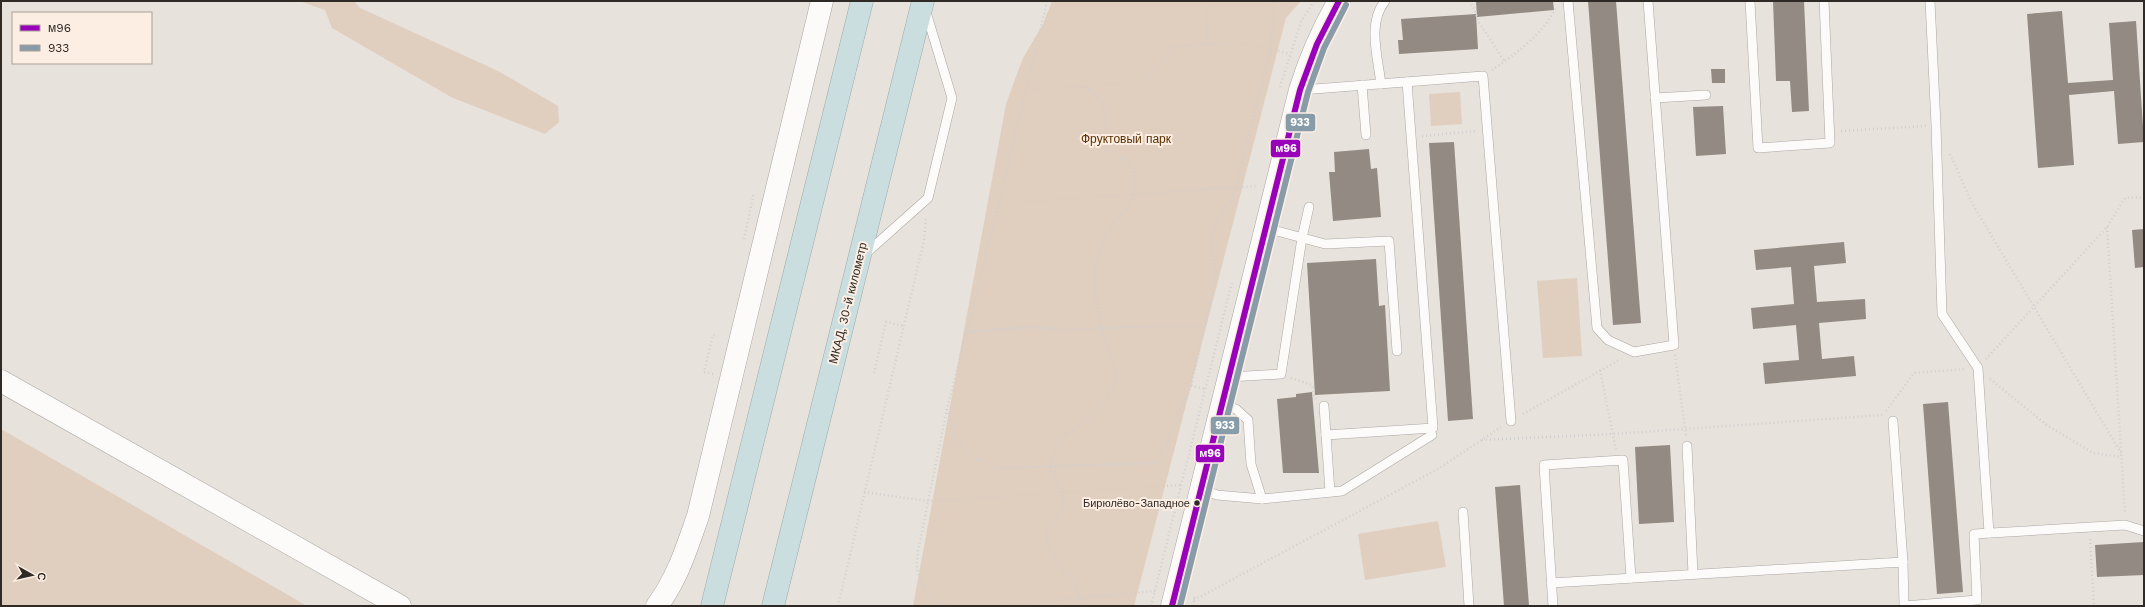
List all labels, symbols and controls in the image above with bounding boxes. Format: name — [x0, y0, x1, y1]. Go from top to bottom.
legend — [12, 12, 152, 64]
text: м96 — [48, 21, 71, 35]
text: 933 — [48, 41, 69, 55]
line badge: 933 — [1285, 113, 1316, 132]
text: 933 — [1290, 116, 1310, 129]
park label: Фруктовый парк — [1081, 132, 1172, 146]
line badge: м96 — [1270, 139, 1301, 158]
text: м96 — [1275, 142, 1297, 155]
street label: МКАД, 30-й километр — [826, 241, 870, 365]
line badge: 933 — [1210, 416, 1240, 435]
text: 933 — [1215, 419, 1235, 432]
line badge: м96 — [1195, 444, 1225, 463]
text: м96 — [1199, 447, 1221, 460]
place label: Бирюлёво-Западное — [1083, 497, 1190, 510]
marker: Бирюлёво-Западное — [1192, 498, 1202, 508]
north arrow — [12, 555, 52, 595]
text: С — [34, 571, 48, 581]

